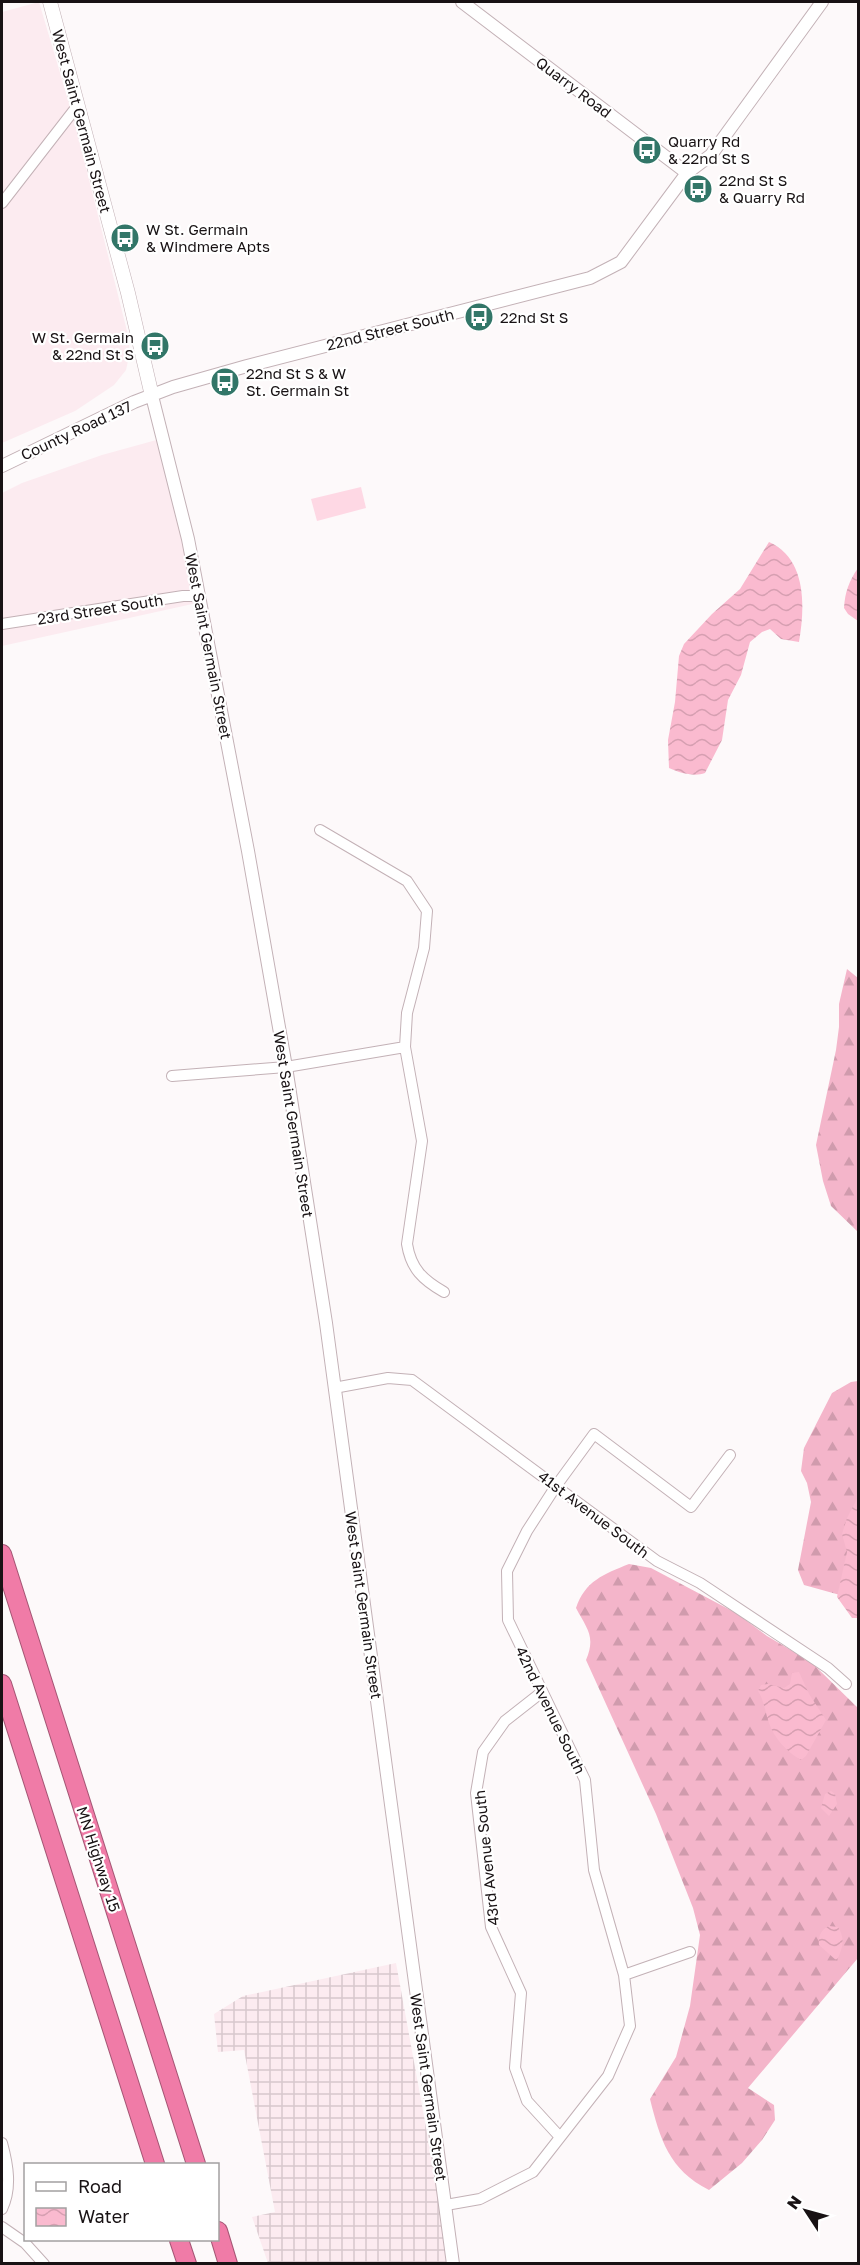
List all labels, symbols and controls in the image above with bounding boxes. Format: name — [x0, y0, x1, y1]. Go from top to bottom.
street label: West Saint Germain Street — [49, 27, 115, 215]
street label: Quarry Road — [533, 53, 615, 121]
place label: Quarry Rd & 22nd St S — [668, 132, 750, 167]
bus stop icon: Quarry Rd & 22nd St S — [631, 134, 663, 166]
place label: 22nd St S & Quarry Rd — [719, 171, 805, 206]
bus stop icon: 22nd St S & Quarry Rd — [682, 173, 714, 205]
place label: W St. Germain & Windmere Apts — [146, 220, 270, 255]
bus stop icon: W St. Germain & Windmere Apts — [109, 222, 141, 254]
bus stop icon: 22nd St S — [463, 301, 495, 333]
street label: 22nd Street South — [324, 304, 456, 354]
place label: 22nd St S — [500, 308, 568, 326]
place label: W St. Germain & 22nd St S — [32, 328, 134, 363]
bus stop icon: W St. Germain & 22nd St S — [139, 330, 171, 362]
place label: 22nd St S & W St. Germain St — [246, 364, 349, 399]
bus stop icon: 22nd St S & W St. Germain St — [209, 366, 241, 398]
street label: County Road 137 — [18, 396, 134, 464]
street label: West Saint Germain Street — [182, 551, 236, 741]
street label: 23rd Street South — [36, 590, 164, 628]
street label: West Saint Germain Street — [270, 1029, 318, 1219]
street label: 41st Avenue South — [535, 1467, 653, 1561]
street label: West Saint Germain Street — [342, 1510, 386, 1700]
street label: 42nd Avenue South — [512, 1643, 590, 1777]
street label: 43rd Avenue South — [470, 1789, 502, 1927]
street label: MN Highway 15 — [73, 1804, 125, 1914]
street label: West Saint Germain Street — [407, 1992, 451, 2182]
legend — [24, 2163, 219, 2241]
text: Road — [78, 2175, 122, 2197]
north arrow — [776, 2181, 836, 2241]
text: N — [782, 2191, 806, 2213]
text: Water — [78, 2205, 129, 2227]

